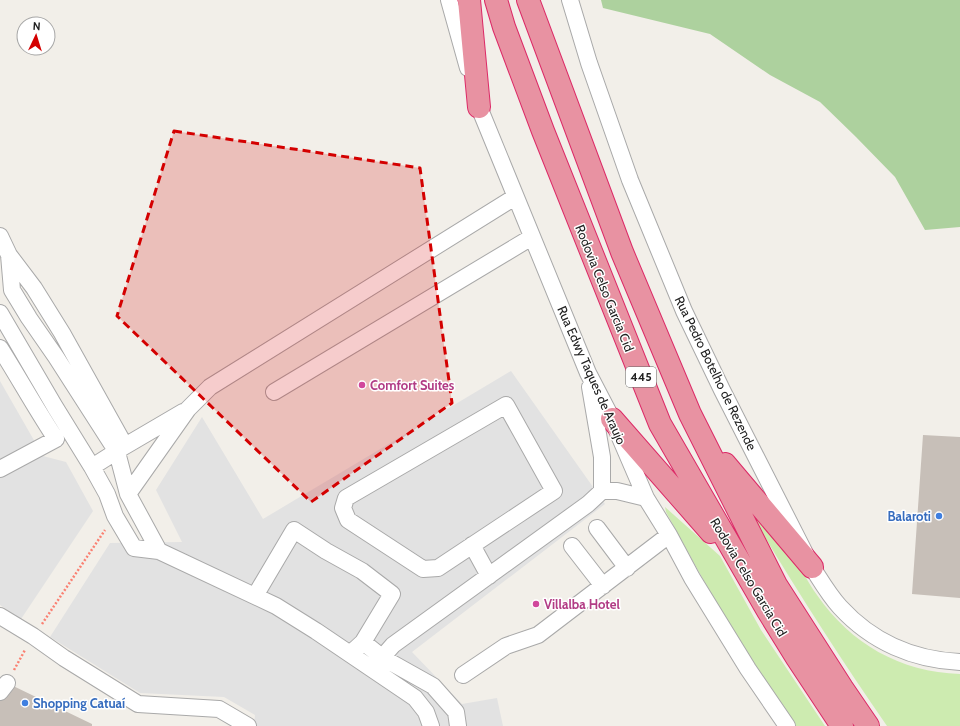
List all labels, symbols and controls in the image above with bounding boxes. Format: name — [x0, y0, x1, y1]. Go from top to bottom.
north arrow — [16, 16, 56, 56]
text: N — [32, 19, 41, 33]
street label: Rodovia Celso Garcia Cid — [572, 222, 638, 354]
street label: Rua Pedro Botelho de Rezende — [672, 293, 761, 453]
street label: Rua Edwy Taques de Araujo — [553, 303, 630, 447]
road number: 445 — [626, 367, 656, 387]
place label: Comfort Suites — [370, 377, 455, 393]
marker: Comfort Suites — [357, 380, 367, 390]
place label: Balaroti — [887, 508, 931, 524]
marker: Balaroti — [934, 511, 944, 521]
street label: Rodovia Celso Garcia Cid — [707, 515, 791, 639]
place label: Villalba Hotel — [544, 596, 620, 612]
marker: Villalba Hotel — [531, 599, 541, 609]
place label: Shopping Catuaí — [33, 695, 125, 711]
marker: Shopping Catuaí — [20, 698, 30, 708]

